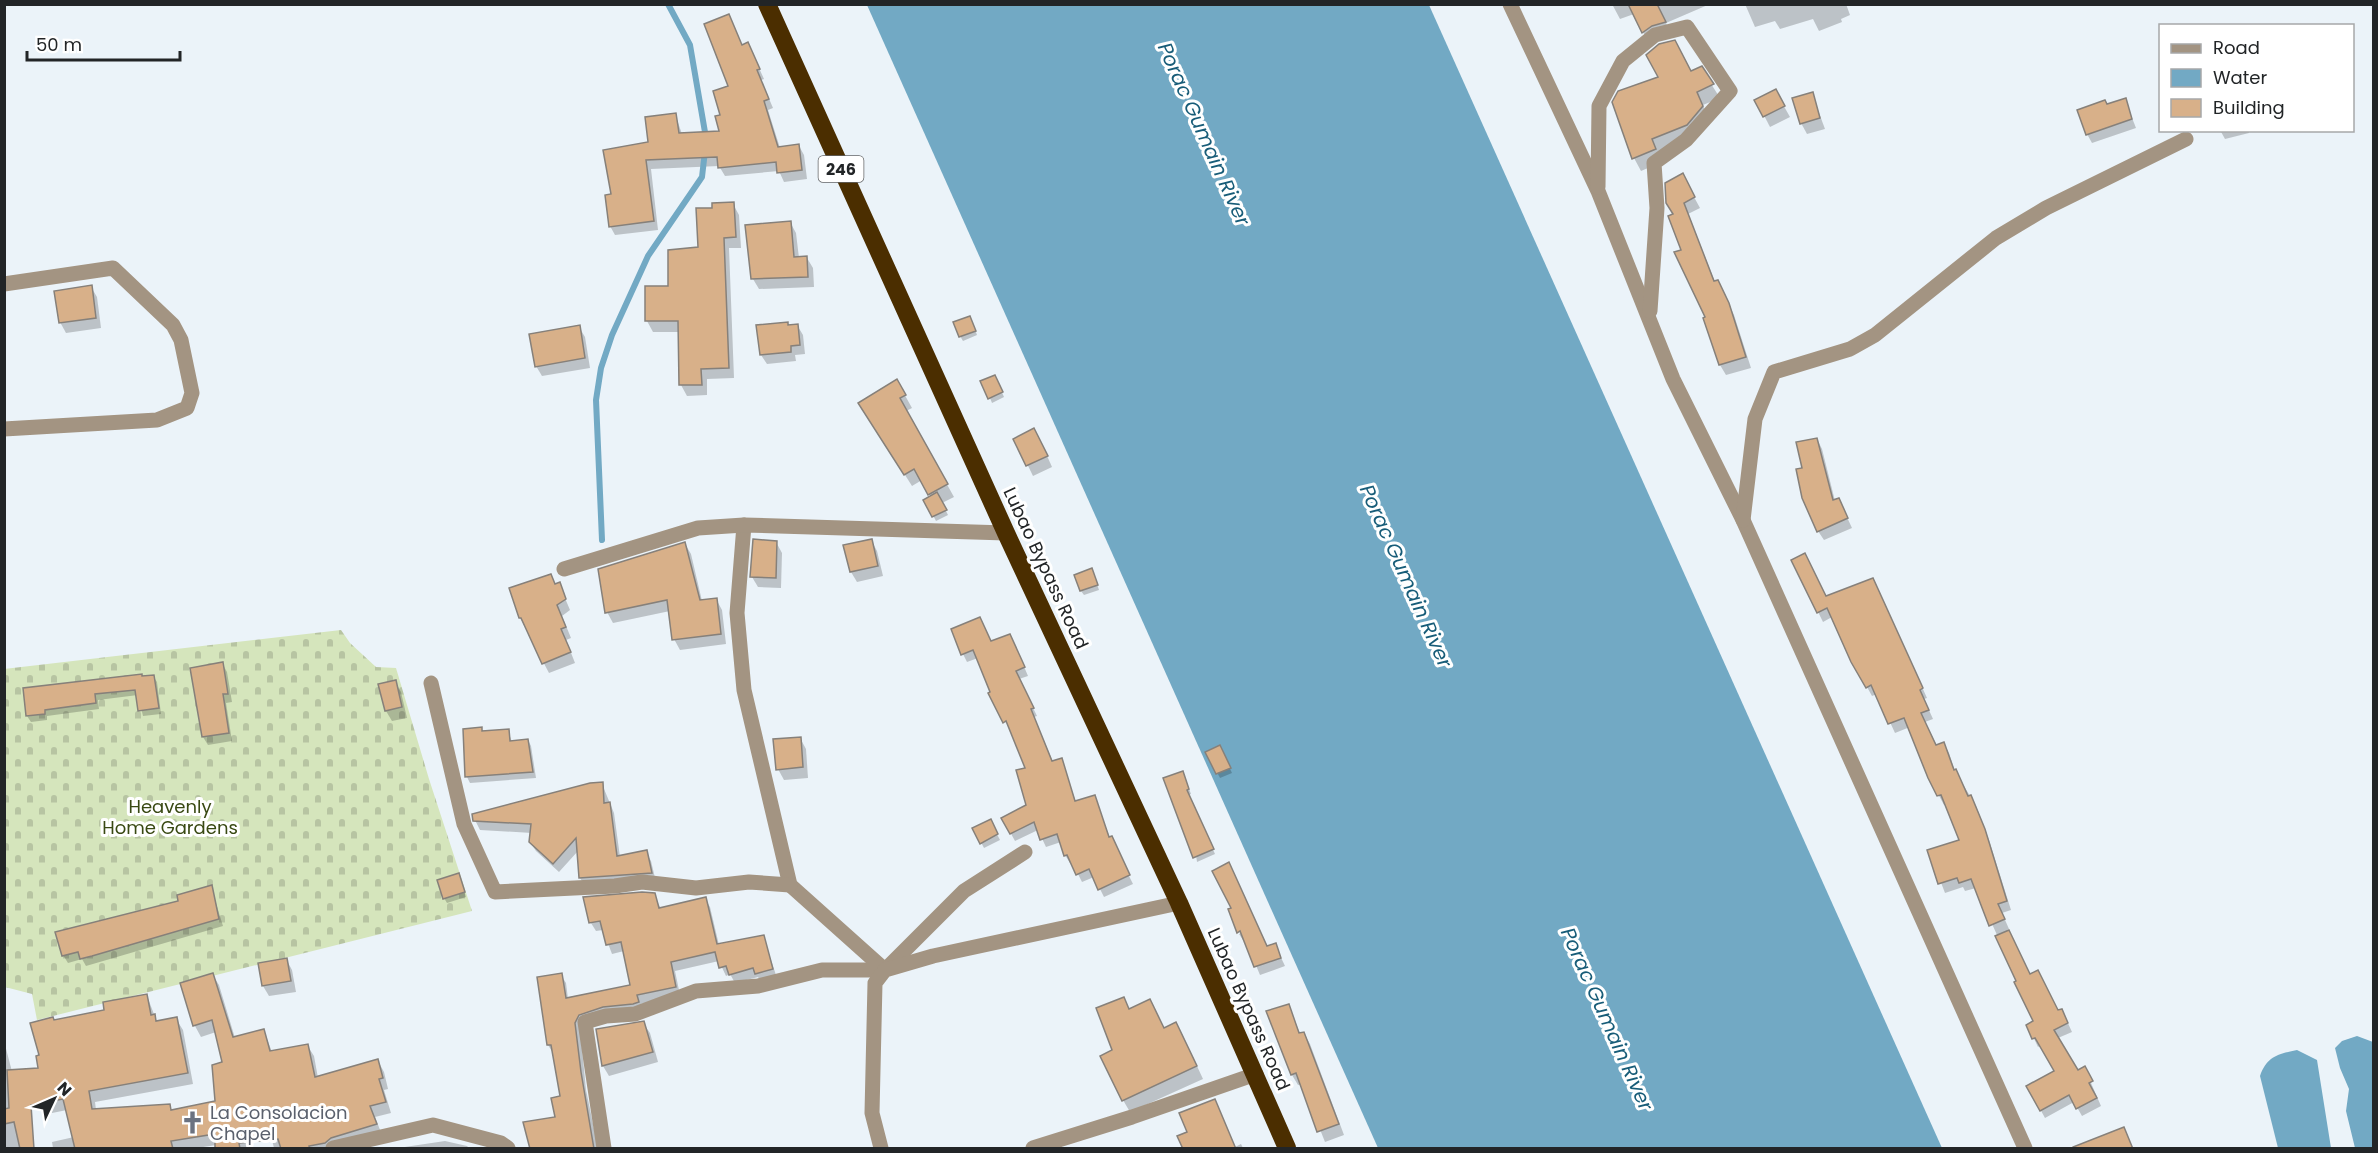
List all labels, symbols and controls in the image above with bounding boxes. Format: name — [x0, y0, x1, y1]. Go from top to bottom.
scale bar — [27, 24, 180, 62]
legend — [2159, 24, 2354, 132]
text: 50 m — [36, 32, 82, 57]
text: Road — [2213, 35, 2260, 60]
water label: Porac Gumain River — [1151, 38, 1257, 231]
text: Water — [2213, 65, 2267, 90]
text: Building — [2213, 95, 2285, 120]
road number: 246 — [818, 156, 864, 182]
water label: Porac Gumain River — [1353, 480, 1459, 673]
street label: Lubao Bypass Road — [998, 483, 1094, 653]
park label: Heavenly Home Gardens — [102, 794, 238, 840]
water label: Porac Gumain River — [1554, 923, 1660, 1116]
street label: Lubao Bypass Road — [1202, 924, 1296, 1094]
north arrow — [24, 1069, 84, 1129]
text: N — [52, 1077, 77, 1101]
place label: La Consolacion Chapel — [210, 1100, 348, 1146]
church icon: La Consolacion Chapel — [179, 1109, 205, 1135]

